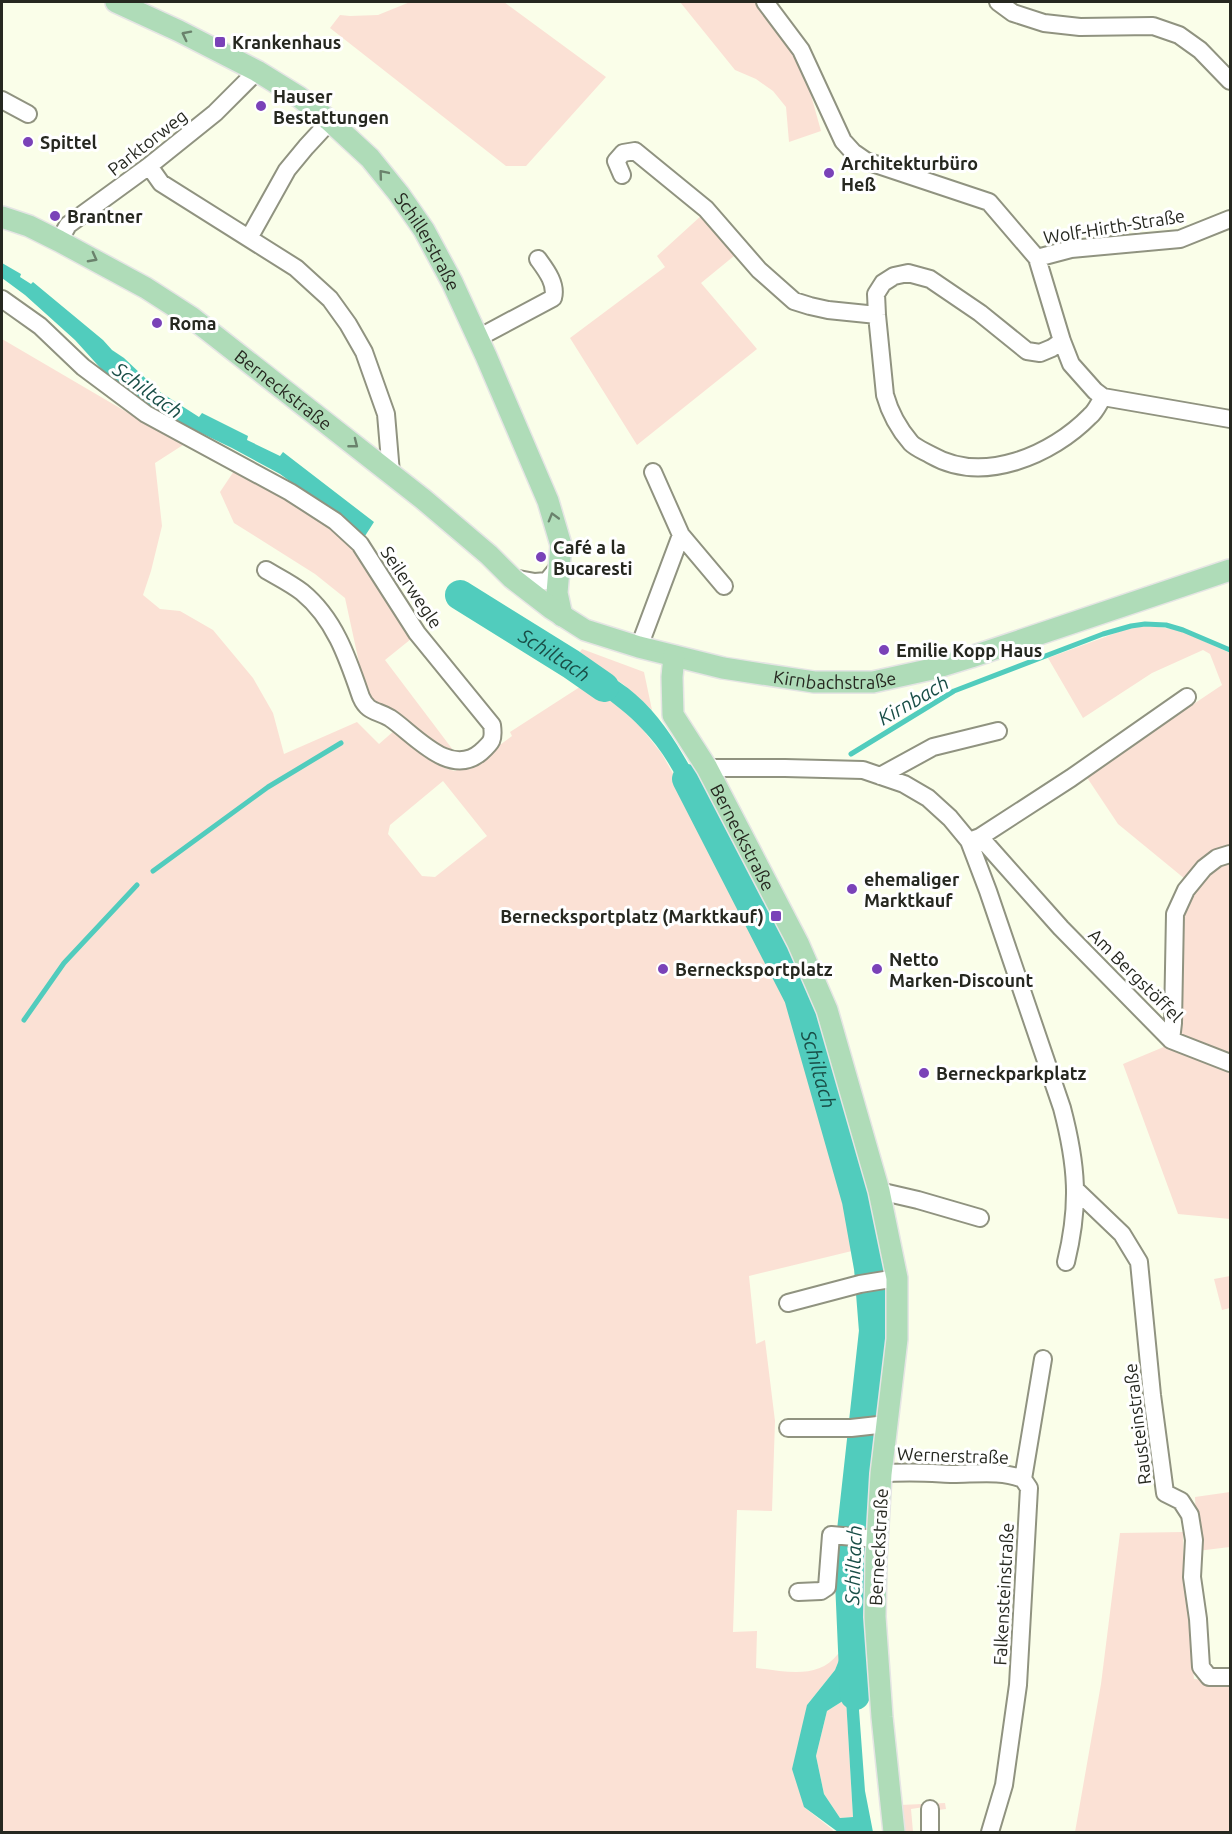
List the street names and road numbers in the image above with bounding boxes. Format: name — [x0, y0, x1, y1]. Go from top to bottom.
street label: Parktorweg — [104, 105, 190, 179]
street label: Schillerstraße — [391, 189, 464, 293]
street label: Wolf-Hirth-Straße — [1042, 205, 1186, 247]
street label: Berneckstraße — [231, 345, 336, 434]
street label: Seilerwegle — [377, 542, 447, 632]
street label: Kirnbachstraße — [772, 666, 898, 692]
street label: Berneckstraße — [707, 780, 779, 894]
street label: Am Bergstöffel — [1085, 924, 1187, 1026]
street label: Rausteinstraße — [1120, 1362, 1154, 1486]
street label: Wernerstraße — [897, 1443, 1009, 1467]
street label: Berneckstraße — [865, 1488, 891, 1606]
street label: Falkensteinstraße — [989, 1522, 1017, 1666]

